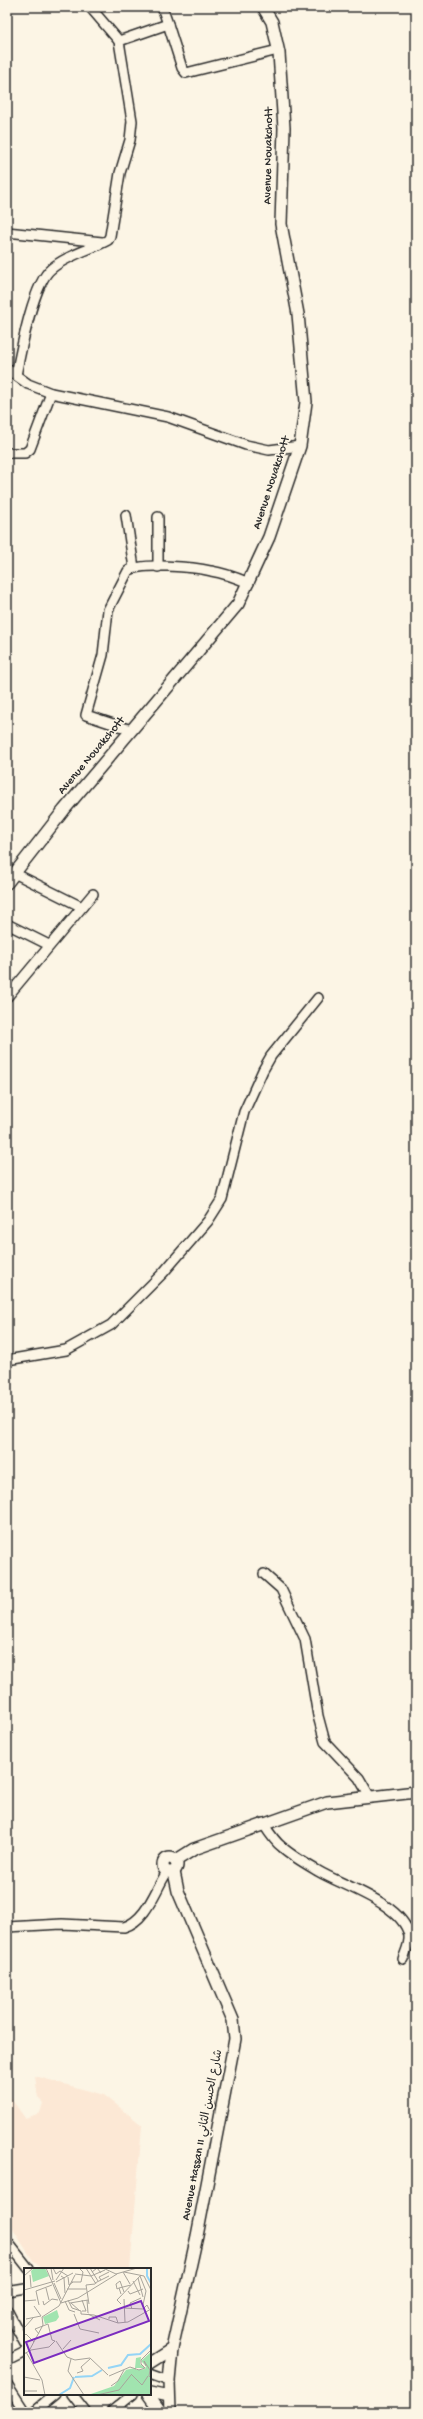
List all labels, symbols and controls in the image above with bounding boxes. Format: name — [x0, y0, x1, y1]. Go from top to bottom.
street label: Avenue Nouakchott — [261, 106, 277, 205]
street label: Avenue Nouakchott — [250, 434, 294, 531]
street label: Avenue Nouakchott — [55, 713, 129, 798]
street label: Avenue Hassan II شارع الحسن الثاني — [180, 2048, 228, 2222]
inset map — [24, 2268, 151, 2395]

